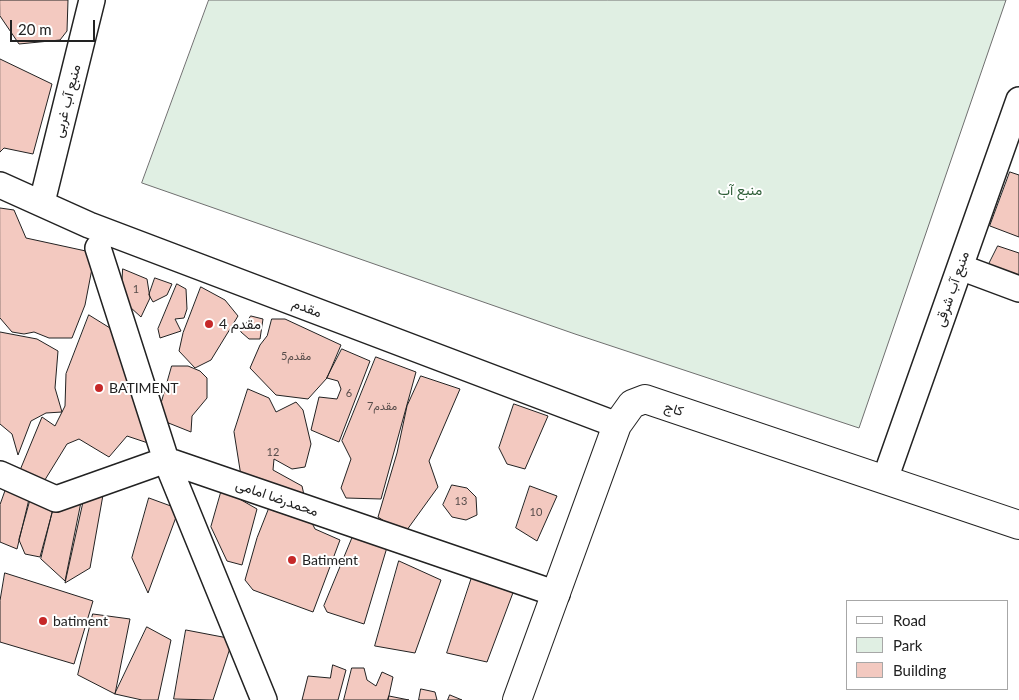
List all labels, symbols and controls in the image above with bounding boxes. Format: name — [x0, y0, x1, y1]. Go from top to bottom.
scale bar — [12, 10, 98, 42]
text: 20 m — [18, 20, 52, 38]
street label: منبع آب غربی — [50, 63, 84, 139]
park label: منبع آب — [718, 182, 762, 198]
street label: منبع آب شرقی — [931, 249, 973, 329]
house number: 1 — [133, 282, 139, 296]
street label: مقدم — [290, 295, 324, 321]
place label: 4 مقدم — [219, 316, 261, 332]
marker: 4 مقدم — [203, 318, 215, 330]
house number: 5مقدم — [281, 349, 311, 363]
place label: BATIMENT — [109, 380, 179, 396]
marker: BATIMENT — [93, 382, 105, 394]
house number: 6 — [346, 386, 352, 400]
street label: کاج — [662, 398, 686, 420]
house number: 7مقدم — [367, 399, 397, 413]
house number: 12 — [267, 445, 279, 459]
street label: محمدرضا امامی — [233, 476, 321, 520]
house number: 13 — [455, 494, 467, 508]
house number: 10 — [530, 505, 542, 519]
place label: Batiment — [302, 552, 358, 568]
marker: Batiment — [286, 554, 298, 566]
legend — [846, 600, 1009, 690]
text: Road — [893, 611, 926, 629]
place label: batiment — [53, 613, 108, 629]
marker: batiment — [37, 615, 49, 627]
text: Park — [893, 636, 922, 654]
text: Building — [893, 661, 946, 679]

